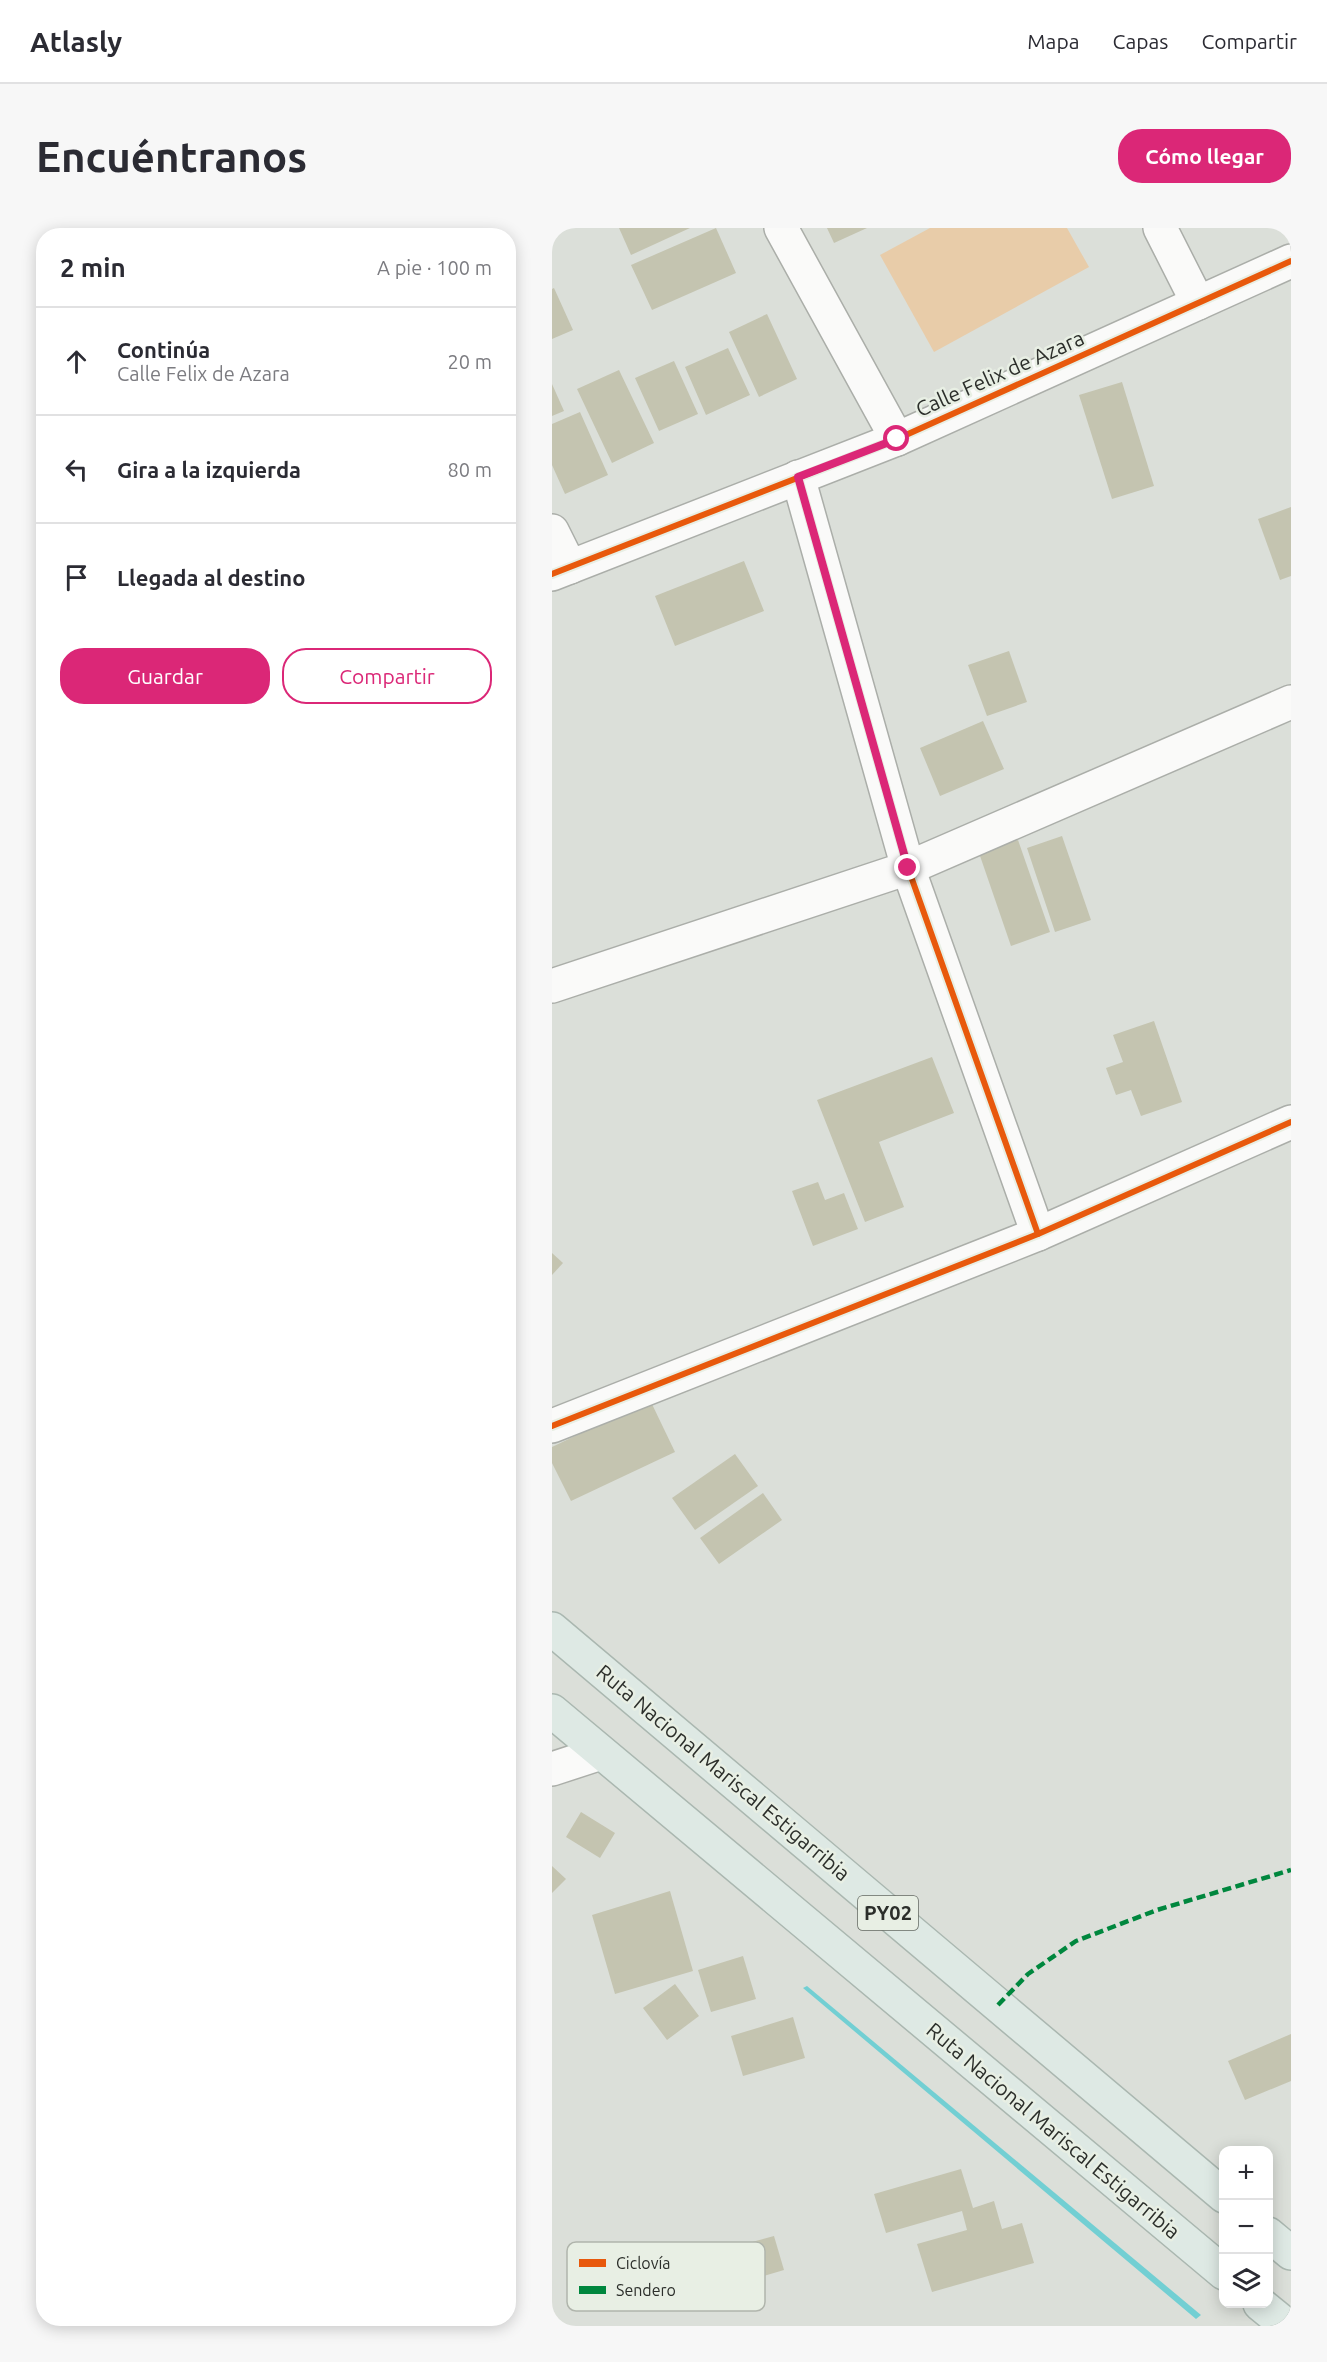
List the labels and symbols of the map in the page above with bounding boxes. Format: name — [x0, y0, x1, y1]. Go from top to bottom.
street label: Calle Felix de Azara — [912, 325, 1087, 421]
route start — [883, 425, 909, 451]
route end — [894, 854, 920, 880]
street label: Ruta Nacional Mariscal Estigarribia — [592, 1659, 855, 1885]
road number: PY02 — [858, 1896, 918, 1930]
street label: Ruta Nacional Mariscal Estigarribia — [922, 2017, 1185, 2243]
legend — [567, 2242, 765, 2311]
text: Ciclovía — [616, 2254, 671, 2272]
text: Sendero — [616, 2281, 676, 2299]

